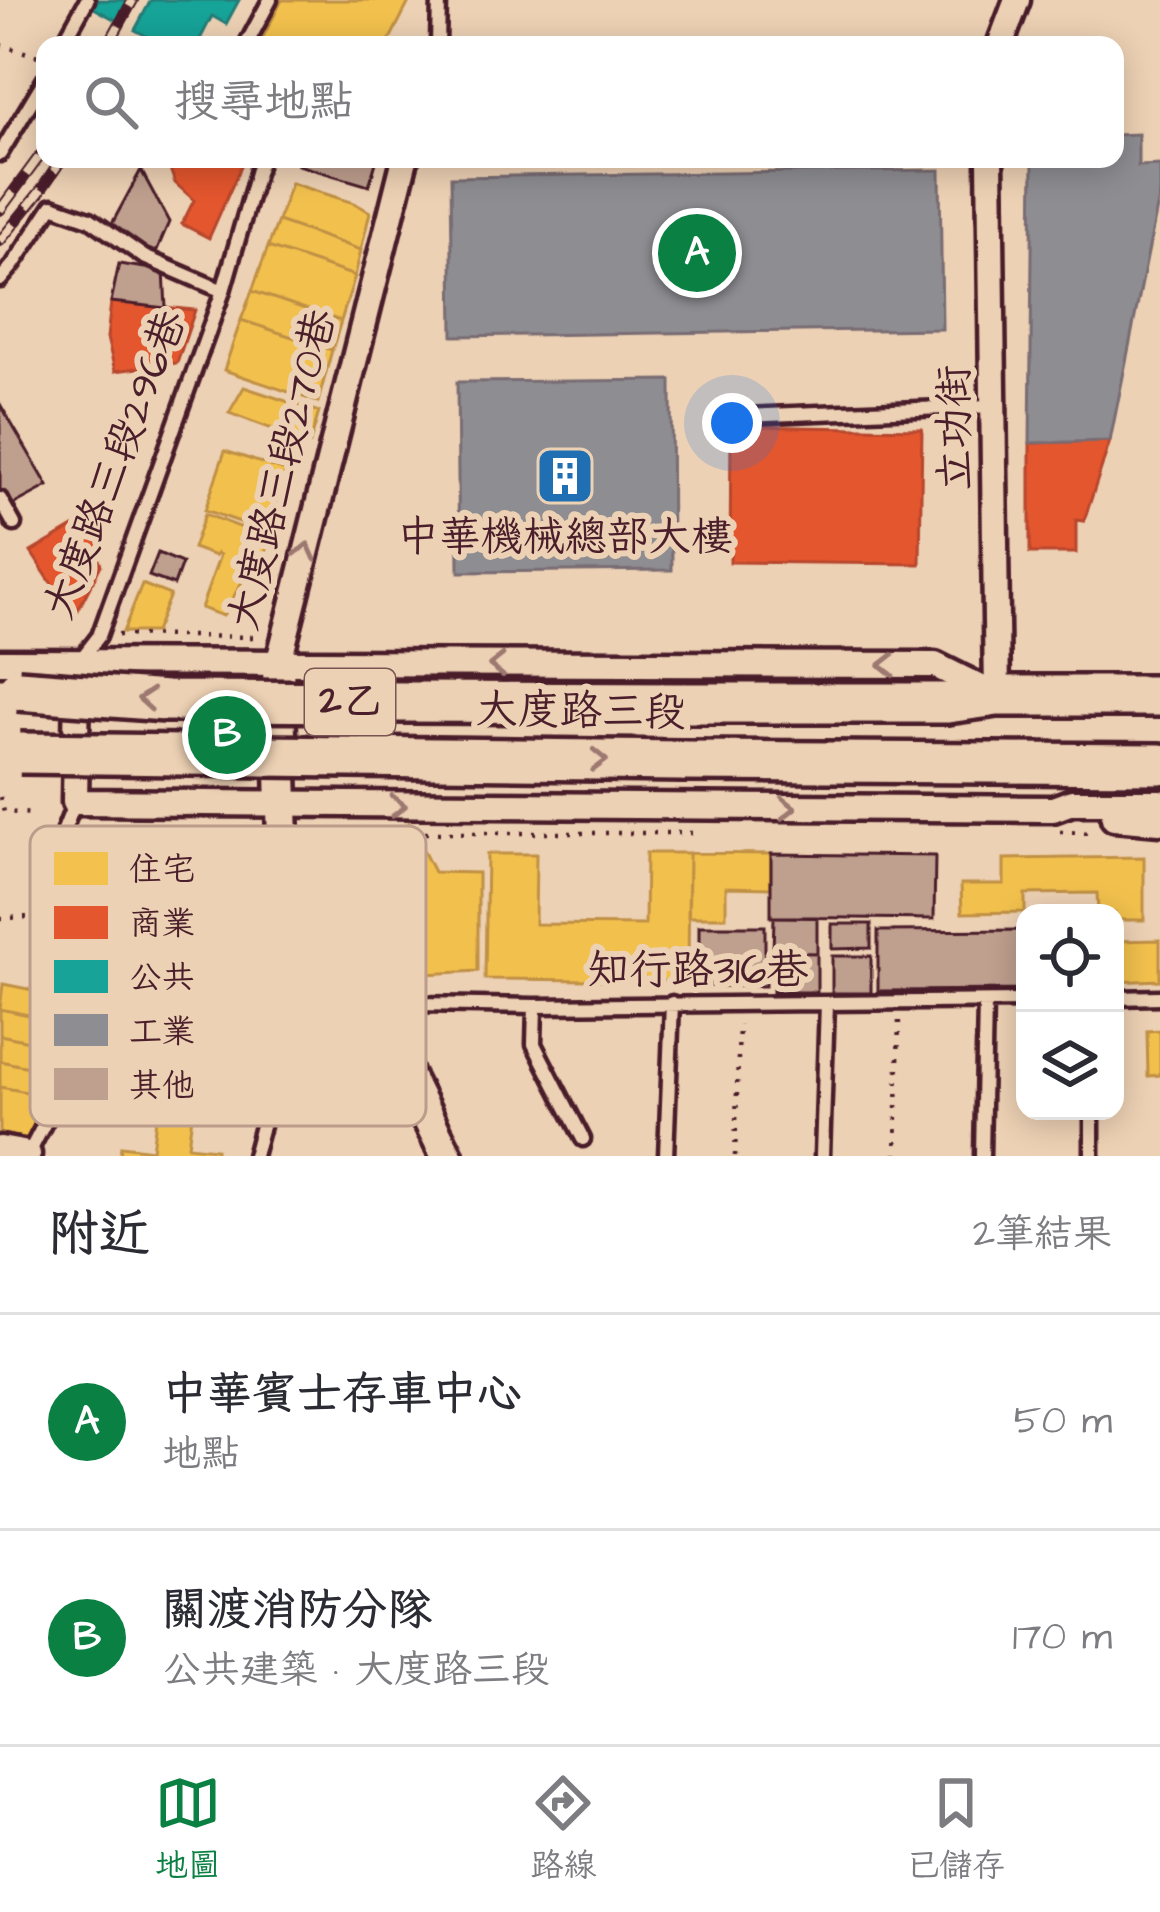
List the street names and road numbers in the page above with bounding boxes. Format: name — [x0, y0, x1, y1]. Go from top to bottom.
street label: 大度路三段296巷 — [30, 302, 202, 628]
street label: 大度路三段270巷 — [215, 304, 351, 636]
street label: 立功街 — [926, 364, 986, 492]
road number: 2乙 — [305, 669, 395, 735]
street label: 大度路三段 — [476, 681, 686, 743]
street label: 知行路316巷 — [587, 942, 809, 1000]

